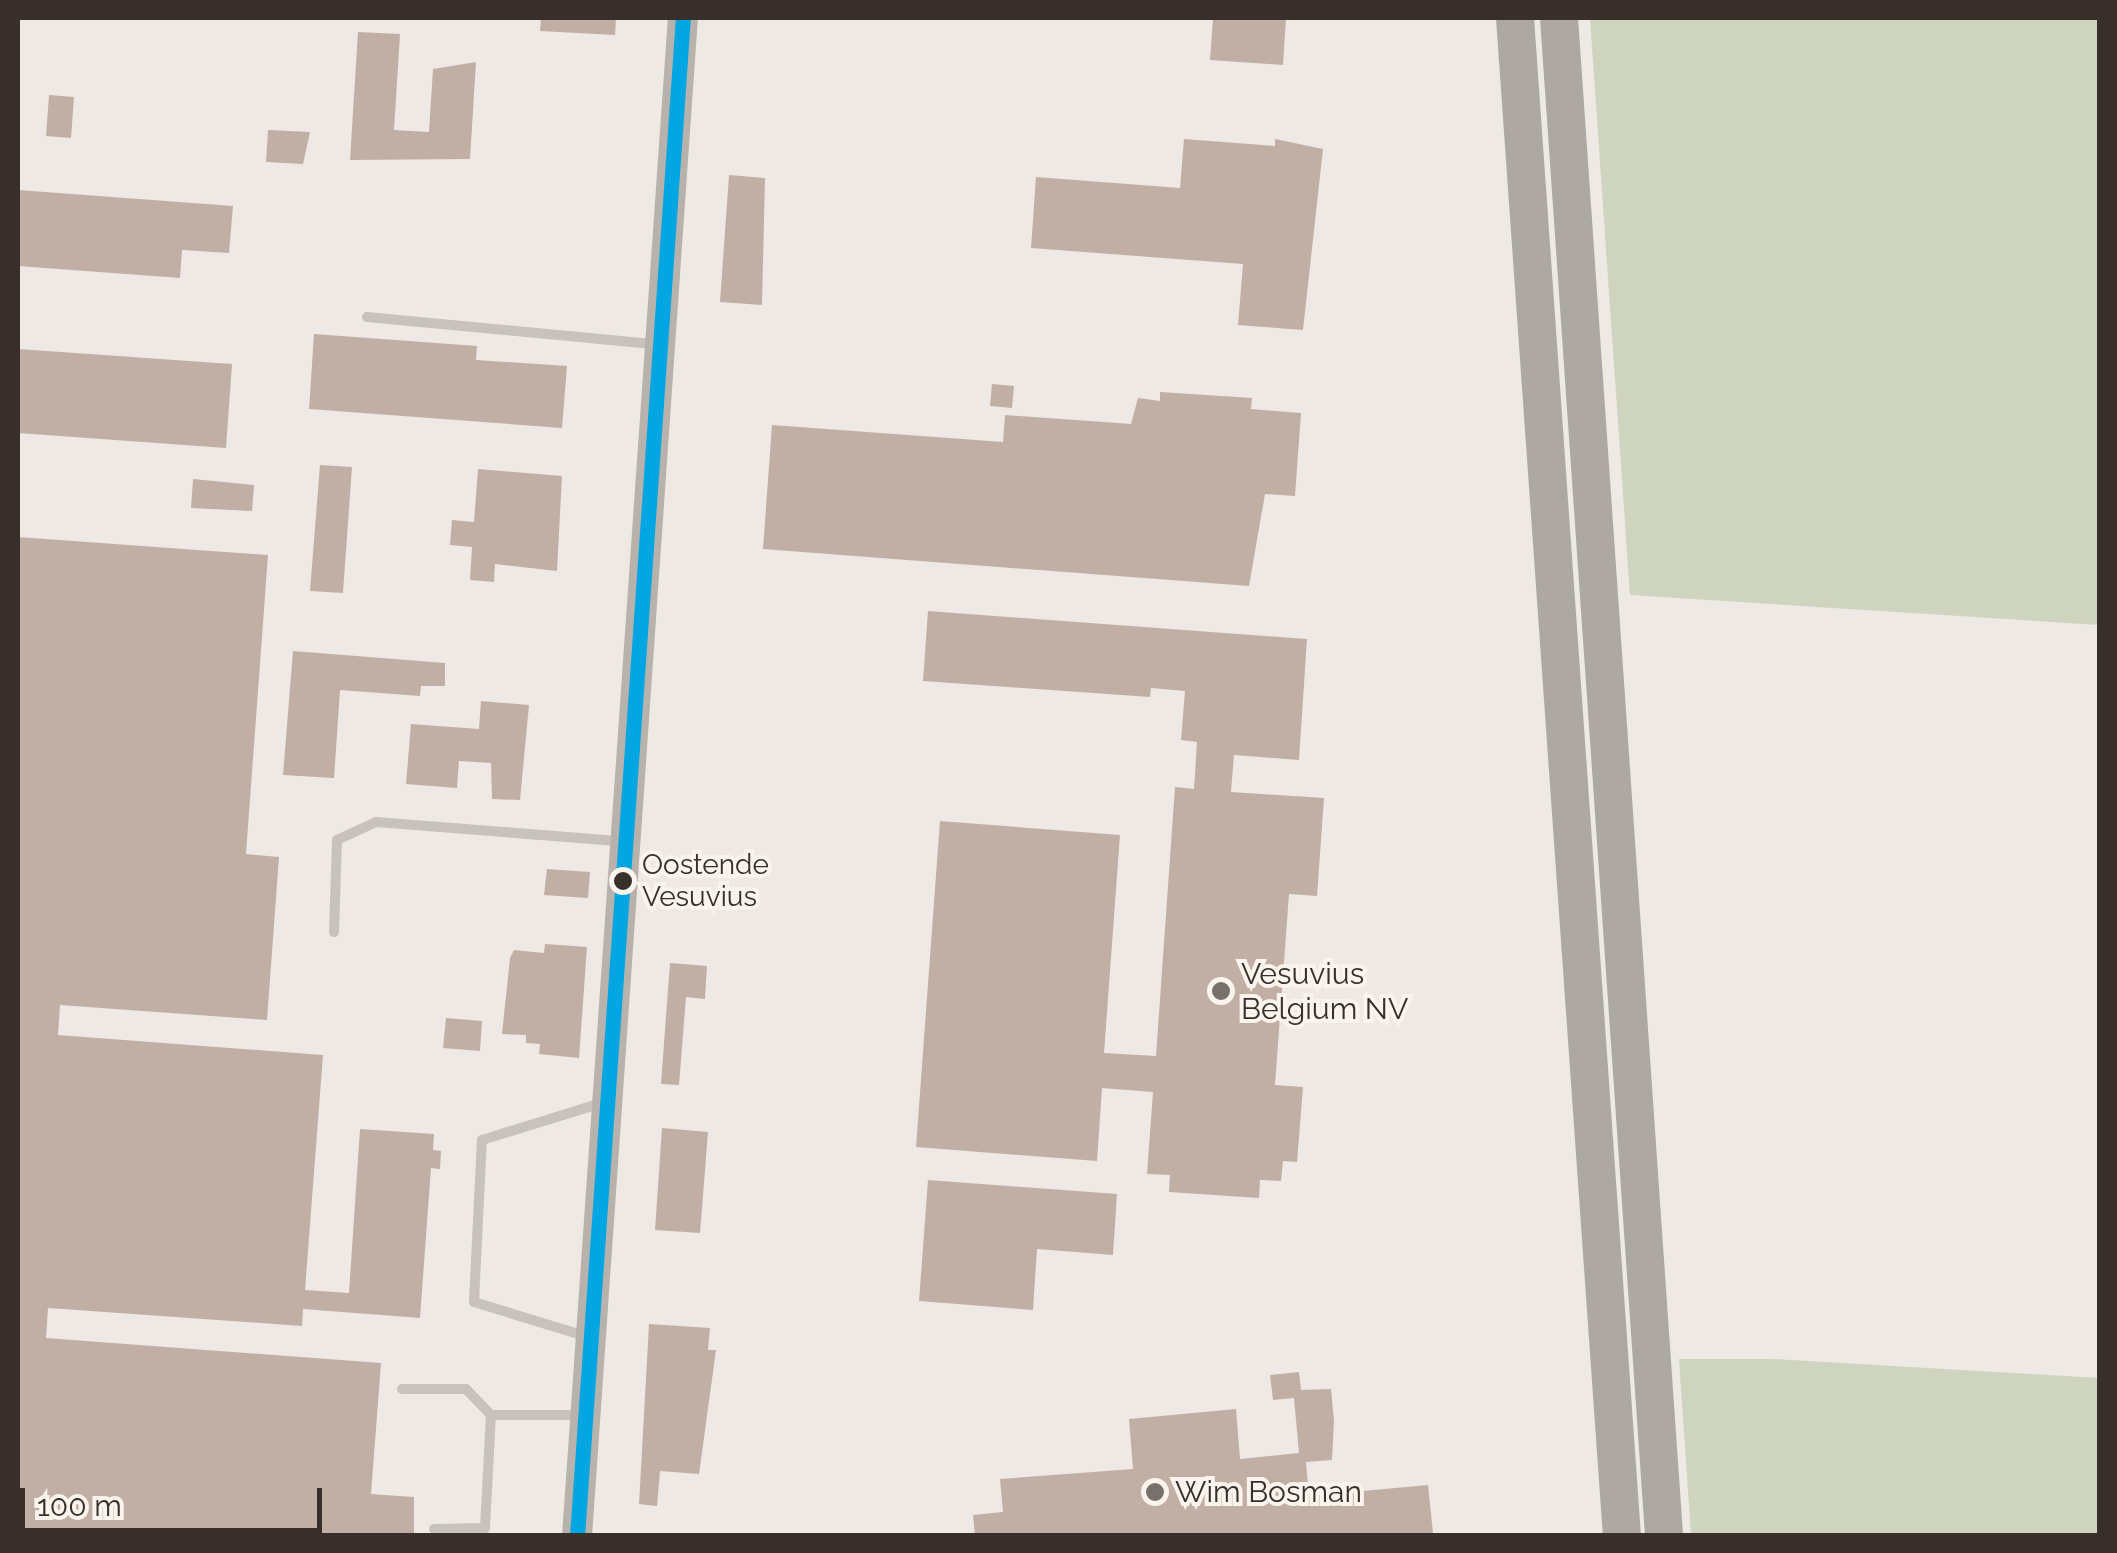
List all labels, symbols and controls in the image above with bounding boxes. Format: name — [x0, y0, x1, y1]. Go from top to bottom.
place label: Oostende Vesuvius — [642, 848, 769, 914]
marker: Oostende Vesuvius — [613, 871, 633, 891]
place label: Vesuvius Belgium NV — [1241, 956, 1408, 1026]
marker: Vesuvius Belgium NV — [1210, 980, 1232, 1002]
scale bar — [25, 1468, 328, 1530]
place label: Wim Bosman — [1175, 1474, 1362, 1510]
marker: Wim Bosman — [1144, 1481, 1166, 1503]
text: 100 m — [37, 1488, 122, 1523]

